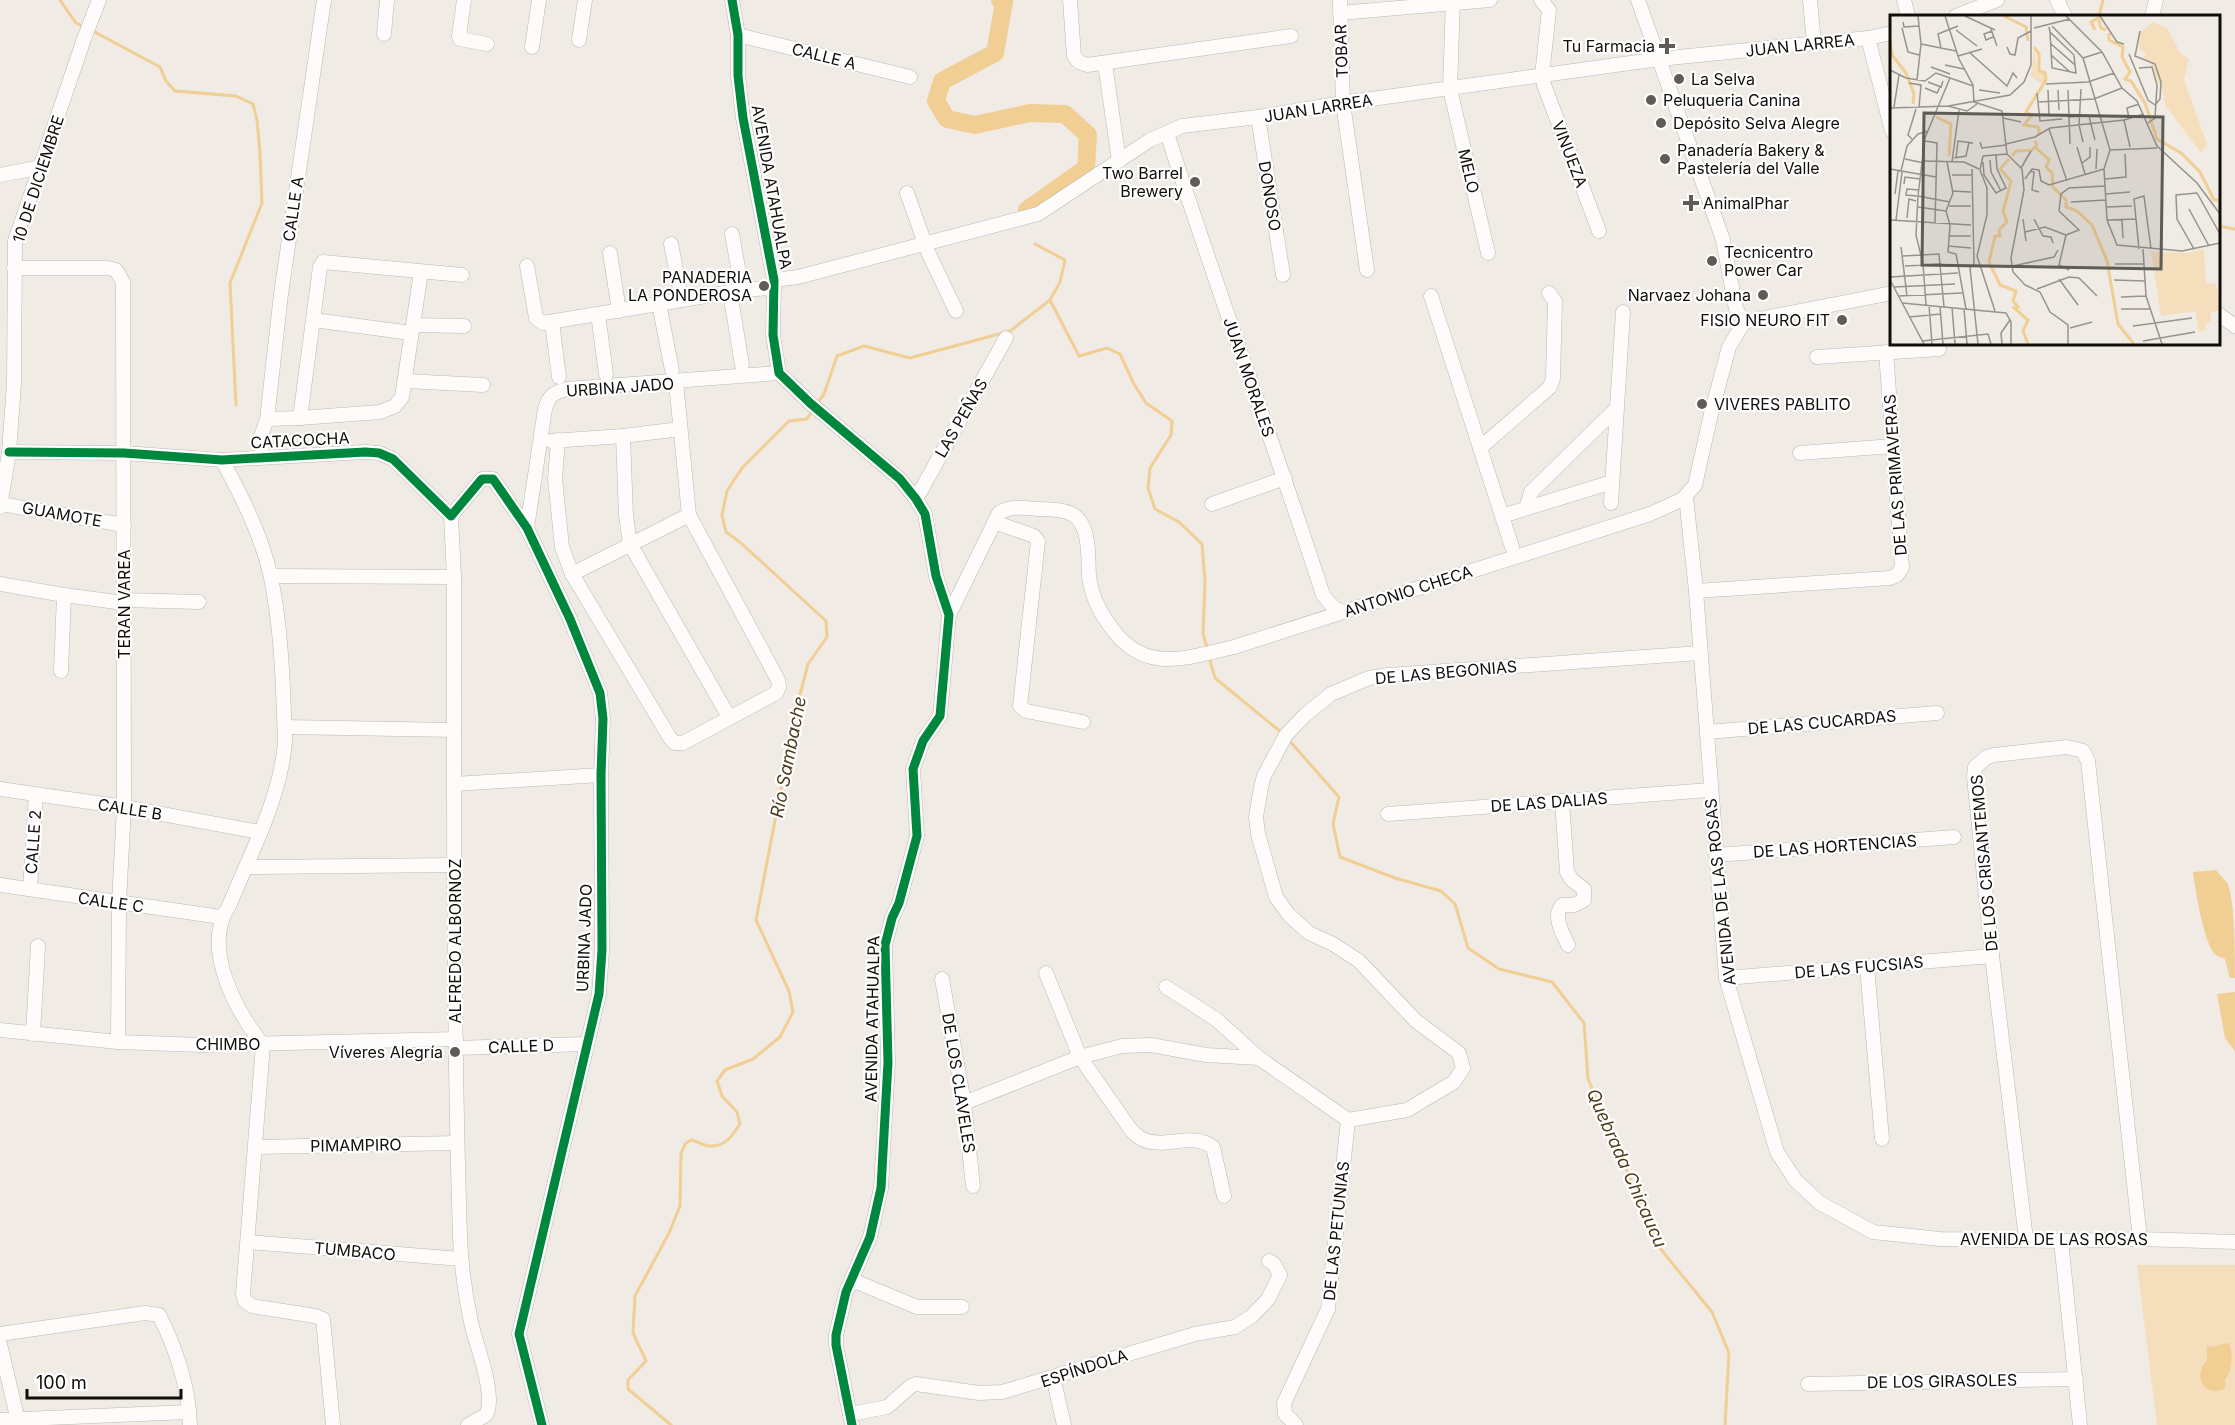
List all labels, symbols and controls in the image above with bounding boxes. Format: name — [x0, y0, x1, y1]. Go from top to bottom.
inset map — [1890, 15, 2220, 345]
street label: TOBAR — [1330, 24, 1352, 78]
street label: JUAN LARREA — [1744, 29, 1856, 61]
place label: Tu Farmacia — [1563, 36, 1655, 56]
street label: CALLE A — [790, 38, 858, 74]
marker: Tu Farmacia — [1660, 39, 1674, 53]
place label: La Selva — [1691, 69, 1755, 89]
marker: La Selva — [1672, 72, 1686, 86]
street label: JUAN LARREA — [1262, 90, 1374, 126]
place label: Peluqueria Canina — [1663, 90, 1800, 110]
marker: Peluqueria Canina — [1644, 93, 1658, 107]
street label: AVENIDA ATAHUALPA — [748, 103, 796, 271]
street label: 10 DE DICIEMBRE — [8, 113, 68, 245]
place label: Depósito Selva Alegre — [1673, 113, 1840, 133]
marker: Depósito Selva Alegre — [1654, 116, 1668, 130]
street label: VINUEZA — [1548, 118, 1592, 190]
place label: Panadería Bakery & Pastelería del Valle — [1677, 140, 1825, 178]
street label: MELO — [1454, 147, 1484, 195]
marker: Panadería Bakery & Pastelería del Valle — [1658, 152, 1672, 166]
street label: DONOSO — [1255, 160, 1285, 232]
place label: Two Barrel Brewery — [1102, 163, 1183, 201]
street label: CALLE A — [279, 175, 307, 243]
marker: Two Barrel Brewery — [1188, 175, 1202, 189]
place label: AnimalPhar — [1703, 193, 1789, 213]
marker: AnimalPhar — [1684, 196, 1698, 210]
place label: Tecnicentro Power Car — [1724, 242, 1813, 280]
marker: Tecnicentro Power Car — [1705, 254, 1719, 268]
place label: PANADERIA LA PONDEROSA — [628, 267, 752, 305]
marker: PANADERIA LA PONDEROSA — [757, 279, 771, 293]
place label: Narvaez Johana — [1628, 285, 1751, 305]
marker: Narvaez Johana — [1756, 288, 1770, 302]
place label: FISIO NEURO FIT — [1700, 310, 1830, 330]
marker: FISIO NEURO FIT — [1835, 313, 1849, 327]
street label: JUAN MORALES — [1219, 315, 1279, 439]
street label: URBINA JADO — [565, 373, 675, 401]
street label: LAS PEÑAS — [930, 375, 992, 461]
place label: VIVERES PABLITO — [1714, 394, 1851, 414]
street label: DE LAS PRIMAVERAS — [1879, 394, 1911, 556]
marker: VIVERES PABLITO — [1695, 397, 1709, 411]
street label: CATACOCHA — [250, 427, 350, 453]
street label: GUAMOTE — [21, 497, 103, 531]
street label: TERAN VAREA — [114, 549, 134, 659]
street label: ANTONIO CHECA — [1341, 561, 1475, 621]
street label: DE LAS BEGONIAS — [1374, 656, 1518, 688]
water label: Río Sambache — [766, 694, 810, 820]
street label: DE LAS CUCARDAS — [1747, 706, 1897, 738]
street label: DE LOS CRISANTEMOS — [1966, 774, 2002, 952]
street label: DE LAS DALIAS — [1490, 788, 1608, 816]
street label: CALLE B — [96, 794, 164, 824]
street label: AVENIDA DE LAS ROSAS — [1700, 797, 1740, 987]
street label: CALLE 2 — [21, 809, 45, 875]
street label: DE LAS HORTENCIAS — [1752, 830, 1918, 862]
street label: ALFREDO ALBORNOZ — [445, 858, 465, 1024]
street label: URBINA JADO — [572, 884, 596, 992]
street label: CALLE C — [77, 887, 145, 917]
street label: AVENIDA ATAHUALPA — [861, 935, 883, 1103]
street label: DE LAS FUCSIAS — [1794, 951, 1924, 983]
street label: DE LOS CLAVELES — [938, 1012, 980, 1154]
street label: CHIMBO — [195, 1034, 261, 1054]
street label: CALLE D — [488, 1035, 554, 1057]
place label: Víveres Alegría — [329, 1042, 443, 1062]
marker: Víveres Alegría — [448, 1045, 462, 1059]
water label: Quebrada Chicaucu — [1583, 1085, 1672, 1251]
street label: PIMAMPIRO — [310, 1134, 402, 1156]
street label: DE LAS PETUNIAS — [1319, 1160, 1353, 1302]
street label: AVENIDA DE LAS ROSAS — [1960, 1229, 2148, 1249]
street label: TUMBACO — [313, 1237, 397, 1265]
street label: ESPÍNDOLA — [1038, 1345, 1130, 1391]
scale bar — [27, 1362, 182, 1400]
street label: DE LOS GIRASOLES — [1867, 1370, 2017, 1392]
text: 100 m — [36, 1372, 87, 1393]

